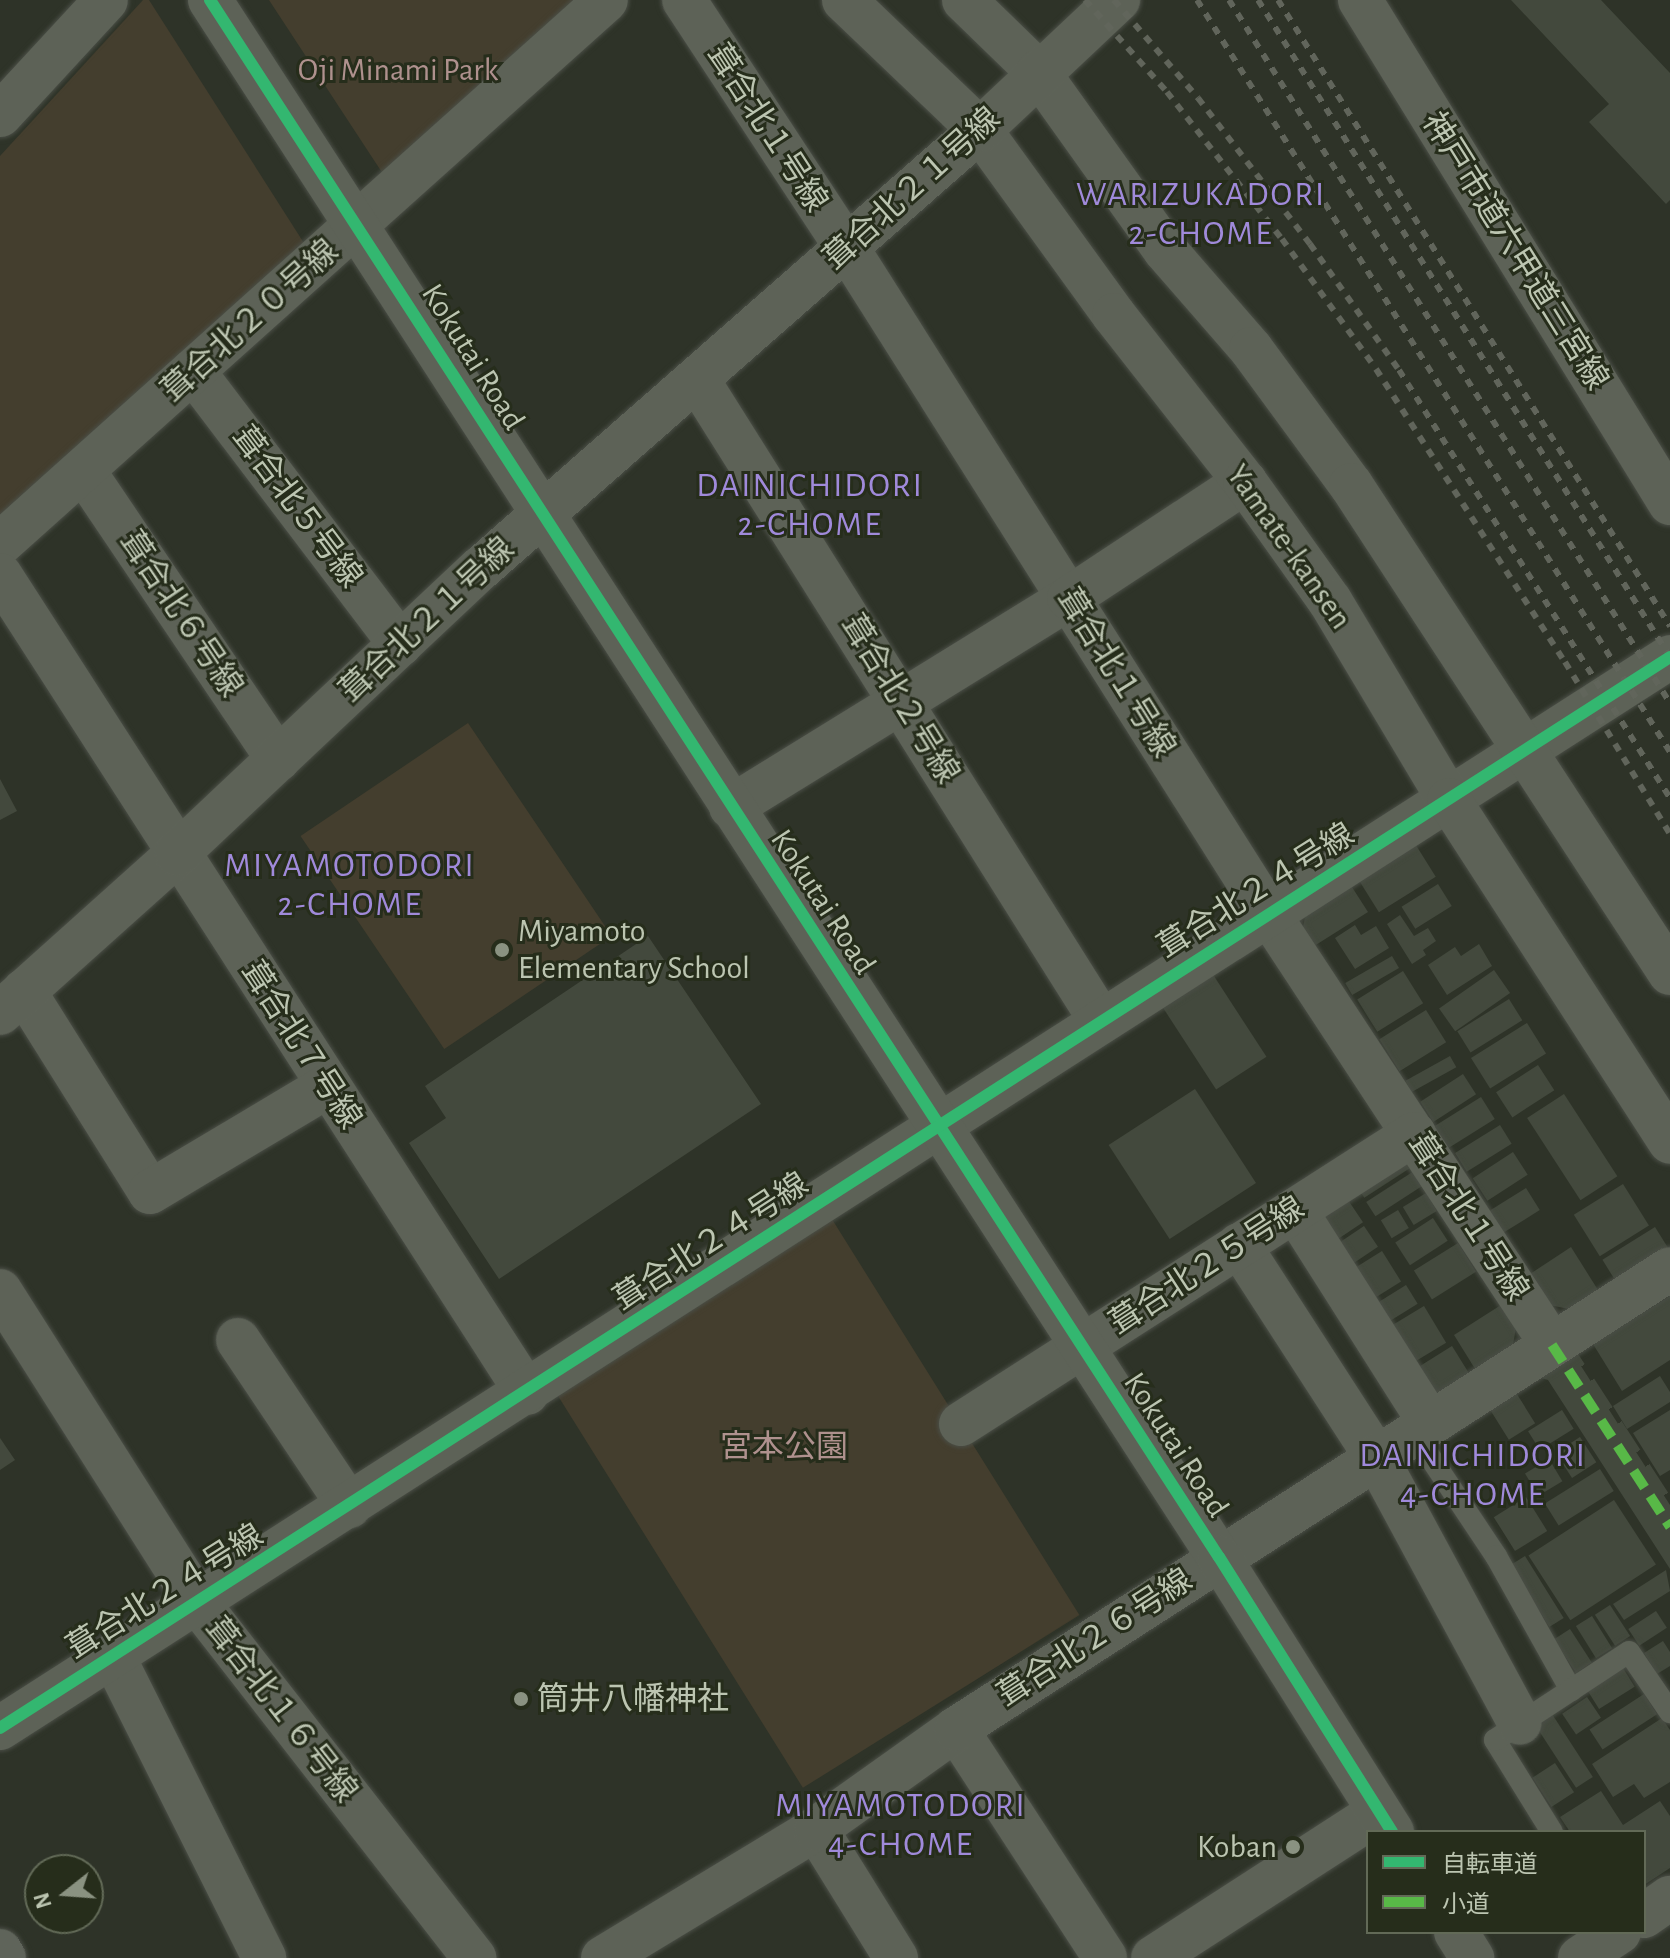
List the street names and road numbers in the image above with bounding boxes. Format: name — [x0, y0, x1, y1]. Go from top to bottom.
street label: 葺合北１号線 — [699, 37, 835, 219]
street label: 葺合北２１号線 — [816, 100, 1008, 278]
street label: 神戸市道六甲道三宮線 — [1414, 105, 1616, 397]
street label: 葺合北２０号線 — [154, 232, 346, 410]
street label: Kokutai Road — [413, 277, 533, 437]
street label: 葺合北５号線 — [224, 419, 370, 595]
street label: Yamate-kansen — [1218, 457, 1360, 637]
street label: 葺合北６号線 — [111, 524, 251, 704]
street label: 葺合北２１号線 — [332, 530, 522, 710]
street label: 葺合北１号線 — [1049, 581, 1183, 765]
street label: 葺合北２号線 — [833, 607, 967, 791]
street label: 葺合北２４号線 — [1151, 815, 1361, 967]
street label: Kokutai Road — [762, 822, 884, 982]
street label: 葺合北７号線 — [233, 954, 369, 1136]
street label: 葺合北１号線 — [1400, 1126, 1536, 1308]
street label: 葺合北２４号線 — [607, 1165, 815, 1319]
street label: 葺合北２５号線 — [1103, 1189, 1311, 1343]
street label: Kokutai Road — [1115, 1365, 1237, 1525]
street label: 葺合北２４号線 — [60, 1516, 270, 1668]
street label: 葺合北２６号線 — [991, 1561, 1199, 1715]
street label: 葺合北１６号線 — [197, 1610, 365, 1810]

